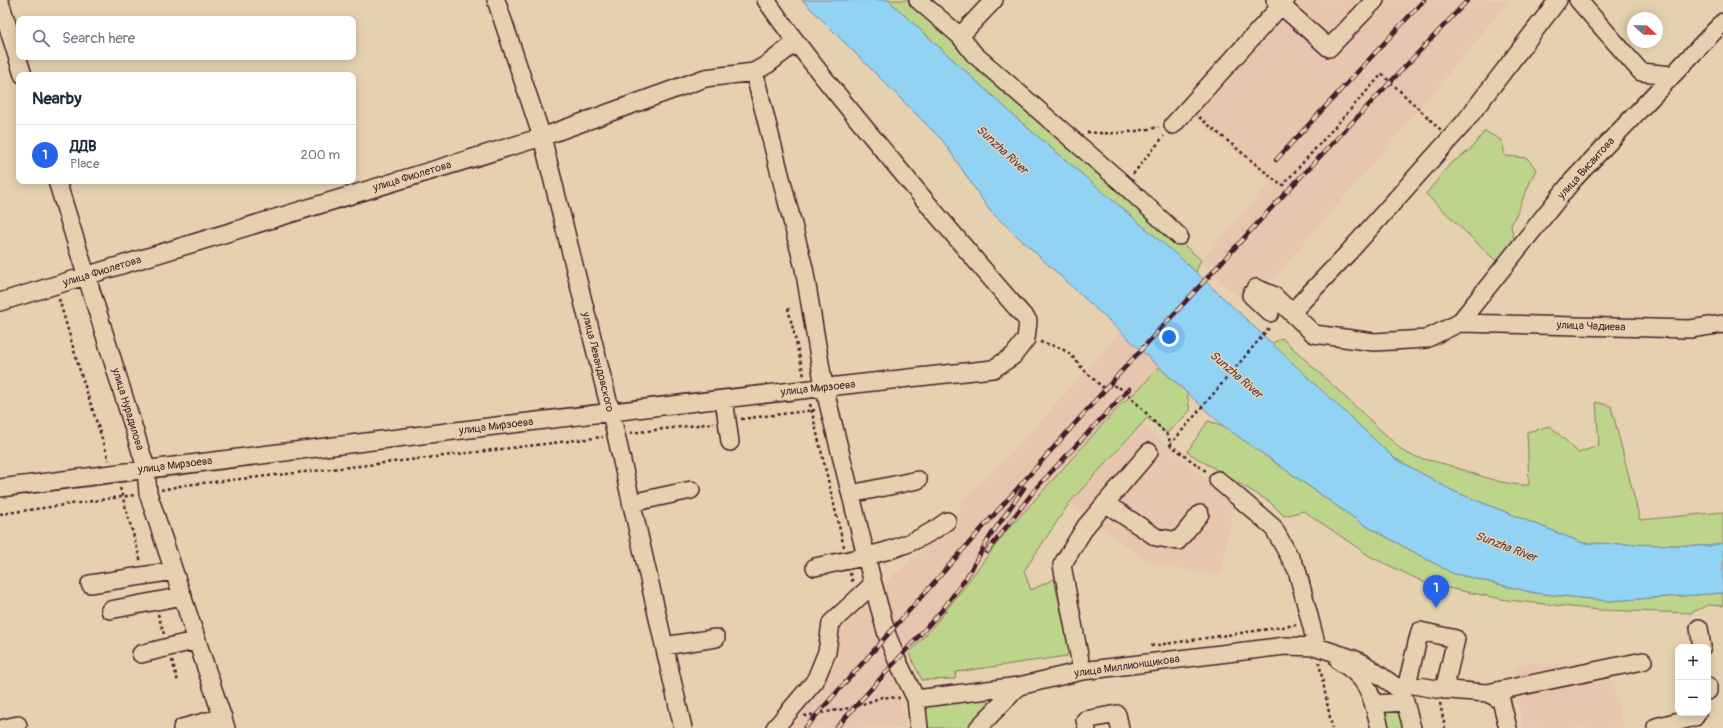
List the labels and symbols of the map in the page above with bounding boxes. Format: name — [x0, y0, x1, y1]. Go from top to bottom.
north arrow — [1627, 12, 1663, 48]
water label: Sunzha River — [973, 122, 1032, 179]
street label: улица Висаитова — [1554, 134, 1617, 202]
street label: улица Фиолетова — [370, 158, 453, 194]
street label: улица Фиолетова — [60, 253, 143, 289]
street label: улица Левандовского — [579, 310, 617, 413]
street label: улица Чадиева — [1555, 318, 1626, 334]
your location — [1159, 327, 1179, 347]
water label: Sunzha River — [1207, 348, 1267, 403]
street label: улица Нурадилова — [109, 365, 147, 452]
street label: улица Мирзоева — [779, 378, 856, 398]
street label: улица Мирзоева — [457, 415, 534, 437]
street label: улица Мирзоева — [136, 454, 213, 476]
water label: Sunzha River — [1473, 528, 1541, 566]
pin: 1 — [1423, 575, 1449, 608]
street label: улица Миллионщикова — [1072, 652, 1181, 680]

